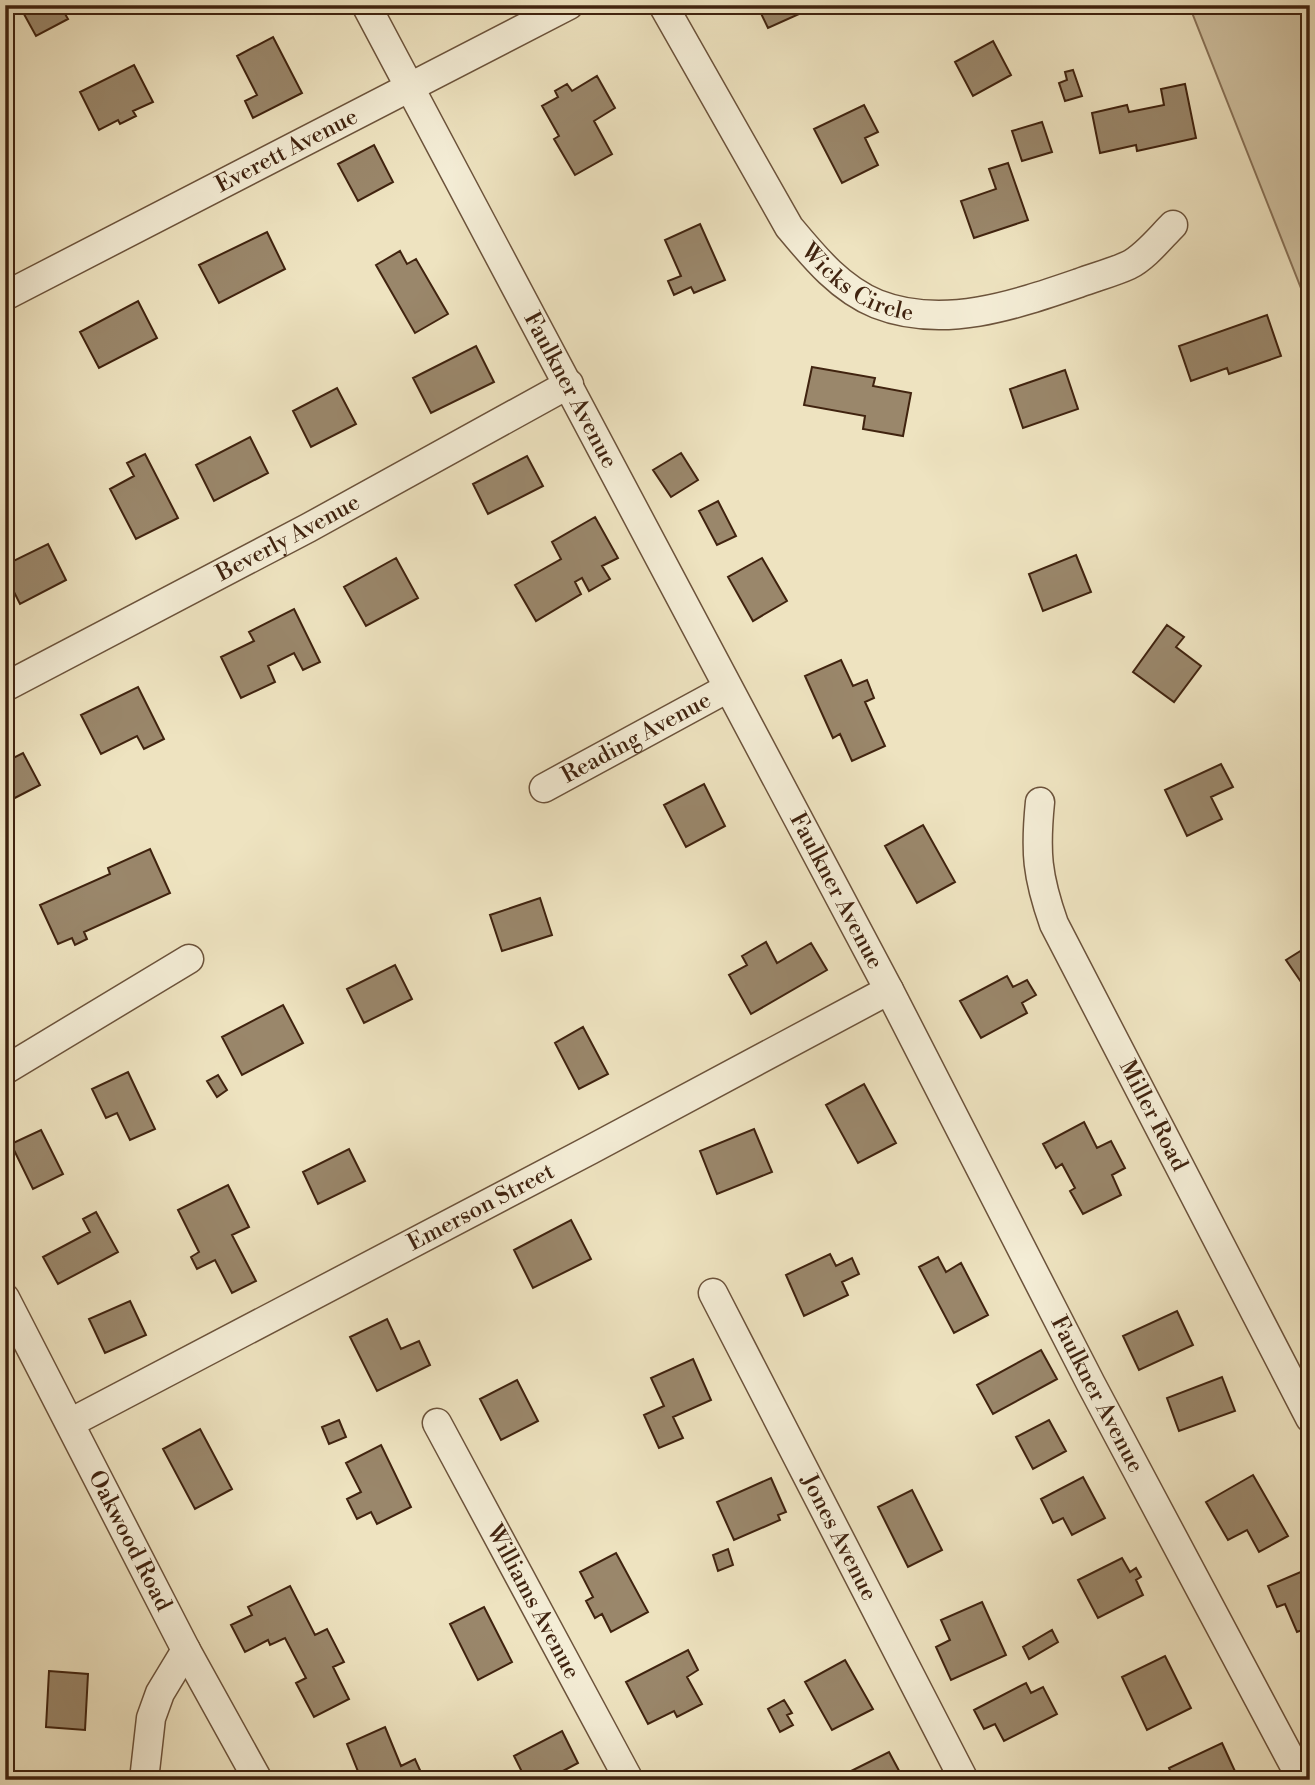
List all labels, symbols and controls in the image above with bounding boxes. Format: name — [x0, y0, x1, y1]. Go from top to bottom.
street label: Everett Avenue — [211, 102, 363, 199]
street label: Wicks Circle — [794, 237, 916, 327]
street label: Faulkner Avenue — [517, 307, 623, 473]
street label: Beverly Avenue — [211, 488, 365, 588]
street label: Reading Avenue — [557, 686, 716, 790]
street label: Faulkner Avenue — [783, 808, 889, 974]
street label: Miller Road — [1113, 1055, 1194, 1176]
street label: Emerson Street — [403, 1157, 559, 1257]
street label: Faulkner Avenue — [1045, 1311, 1150, 1478]
street label: Oakwood Road — [82, 1466, 178, 1616]
street label: Jones Avenue — [794, 1468, 883, 1606]
street label: Williams Avenue — [480, 1519, 586, 1684]

